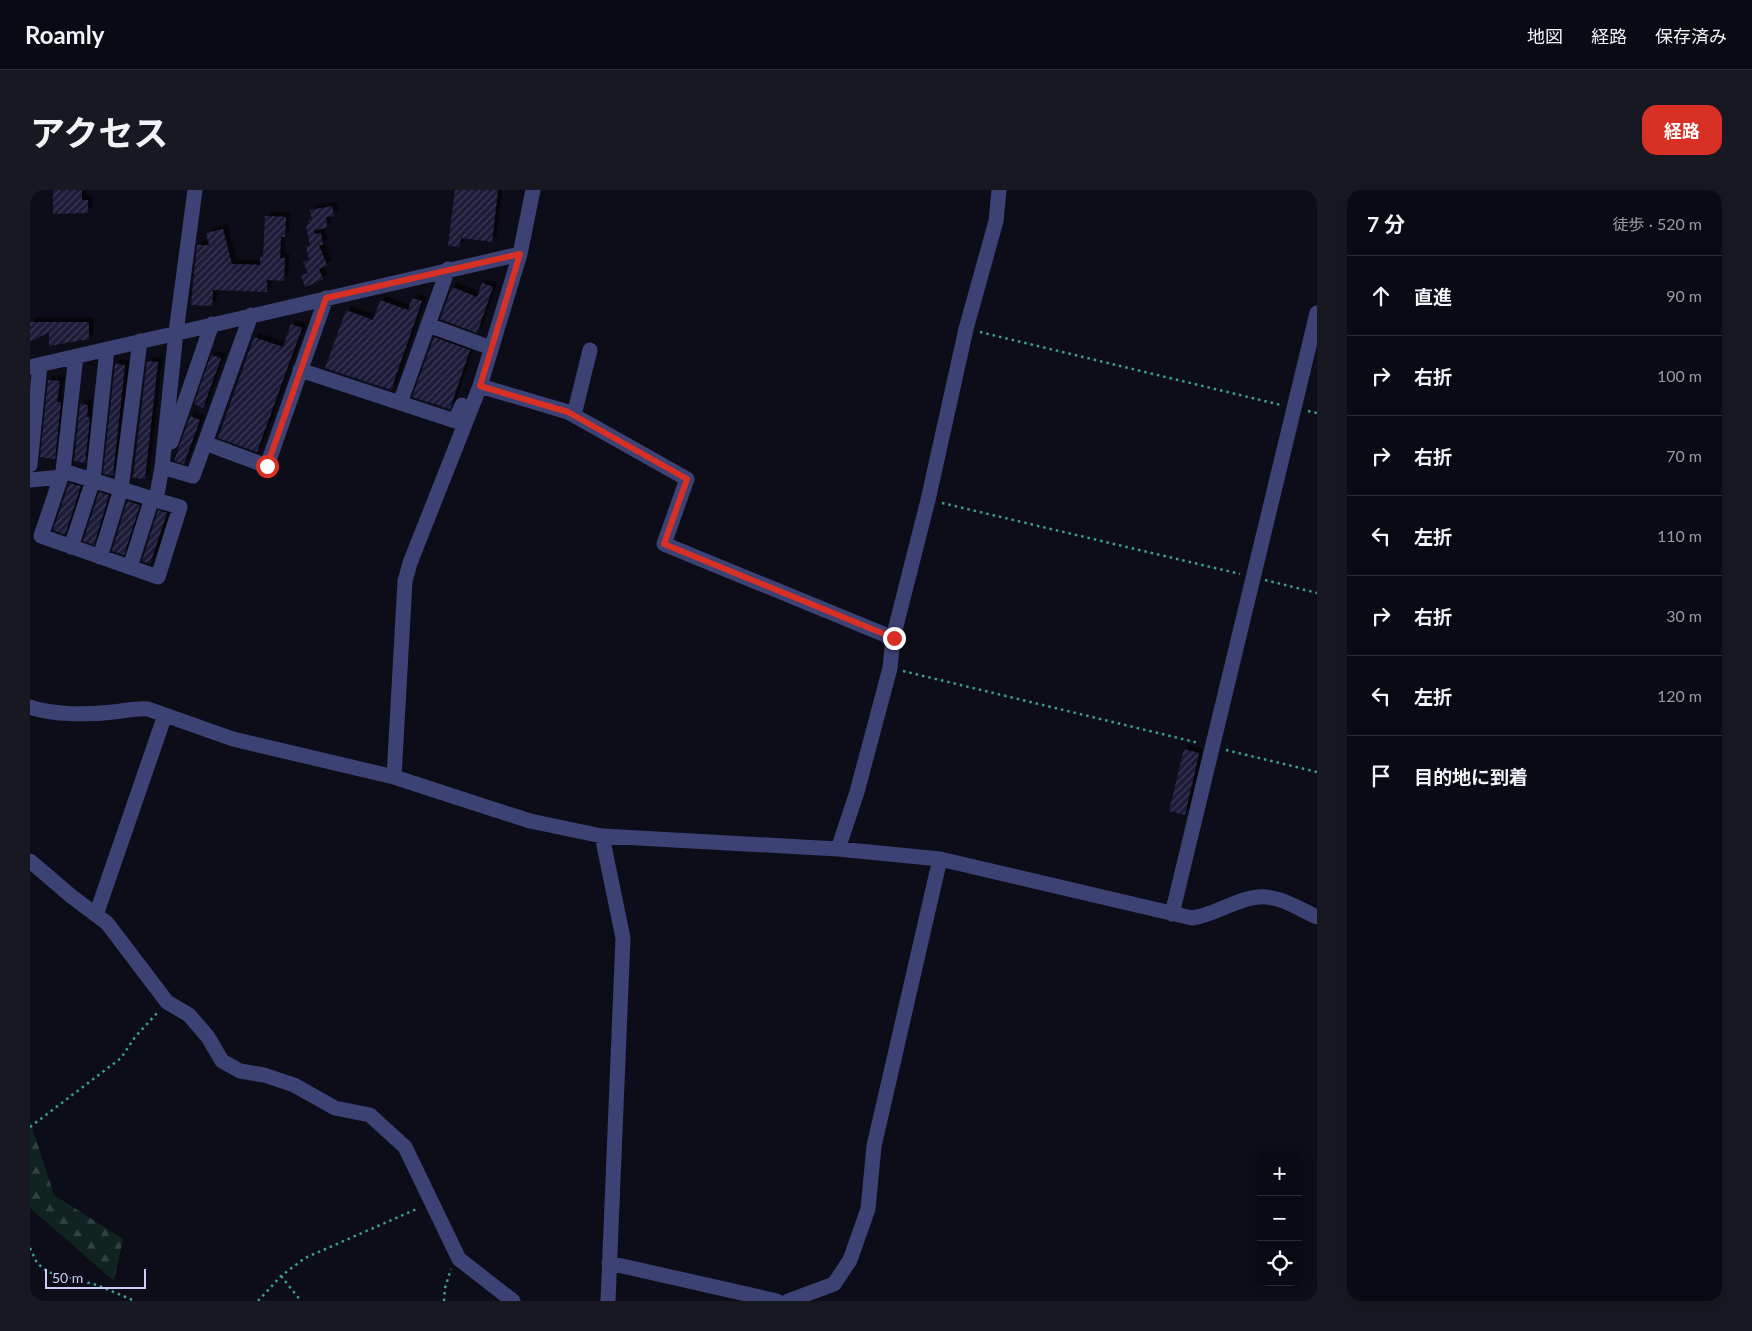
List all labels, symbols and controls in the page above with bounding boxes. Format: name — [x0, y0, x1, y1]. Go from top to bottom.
text: Roamly — [25, 20, 104, 49]
text: 地図 — [1527, 25, 1563, 47]
text: 経路 — [1591, 25, 1627, 47]
text: 保存済み — [1655, 25, 1727, 47]
button: 経路 — [1642, 105, 1722, 155]
text: アクセス — [30, 111, 168, 153]
text: 7 分 — [1367, 211, 1405, 236]
text: 徒歩 · 520 m — [1613, 214, 1702, 233]
icon: ahead — [1367, 282, 1395, 310]
text: 直進 — [1414, 285, 1452, 308]
text: 90 m — [1666, 286, 1702, 305]
icon: right — [1367, 362, 1395, 390]
text: 右折 — [1414, 365, 1452, 388]
text: 100 m — [1657, 366, 1702, 385]
icon: right — [1367, 442, 1395, 470]
text: 右折 — [1414, 445, 1452, 468]
text: 70 m — [1666, 446, 1702, 465]
route start — [256, 455, 279, 478]
icon: left — [1367, 522, 1395, 550]
text: 左折 — [1414, 525, 1452, 548]
text: 110 m — [1657, 526, 1702, 545]
icon: right — [1367, 602, 1395, 630]
text: 右折 — [1414, 605, 1452, 628]
text: 30 m — [1666, 606, 1702, 625]
route end — [883, 627, 906, 650]
icon: left — [1367, 682, 1395, 710]
text: 左折 — [1414, 685, 1452, 708]
text: 120 m — [1657, 686, 1702, 705]
icon: arrive — [1367, 762, 1395, 790]
text: 目的地に到着 — [1414, 765, 1528, 788]
map controls — [1257, 1151, 1302, 1286]
button: + — [1257, 1151, 1302, 1196]
button: − — [1257, 1196, 1302, 1241]
button: locate — [1257, 1241, 1302, 1286]
scale bar — [45, 1266, 146, 1289]
text: 50 m — [52, 1269, 83, 1286]

